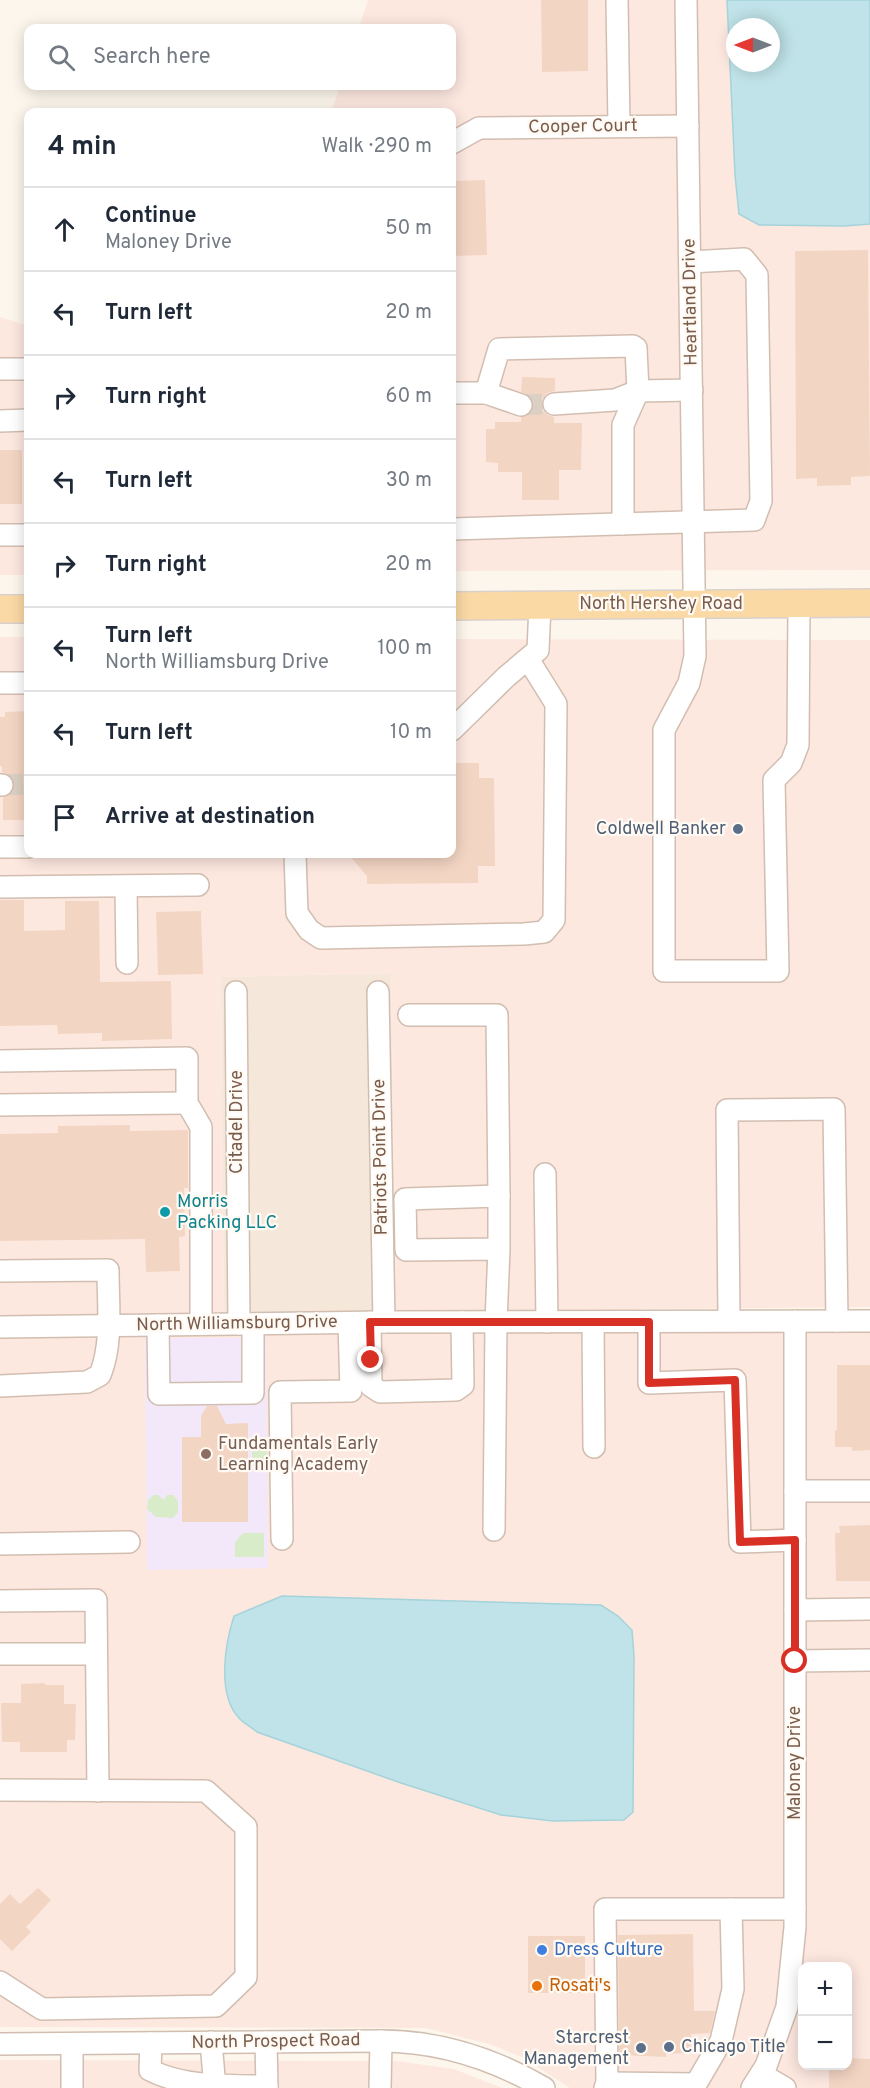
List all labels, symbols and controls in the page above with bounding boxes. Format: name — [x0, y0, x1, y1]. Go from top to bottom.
north arrow — [726, 18, 780, 72]
search box — [24, 24, 456, 90]
icon: search — [45, 41, 78, 74]
text: Search here — [93, 44, 211, 71]
street label: Cooper Court — [528, 115, 638, 139]
text: 4 min — [48, 131, 117, 164]
text: Walk · 290 m — [321, 134, 432, 160]
text: Continue — [105, 203, 196, 230]
icon: ahead — [48, 213, 81, 246]
text: 50 m — [385, 216, 432, 242]
text: Maloney Drive — [105, 230, 232, 256]
street label: Heartland Drive — [678, 238, 704, 366]
icon: left — [48, 297, 81, 330]
text: Turn left — [105, 300, 193, 327]
text: 20 m — [385, 300, 432, 326]
icon: right — [48, 381, 81, 414]
text: Turn right — [105, 384, 207, 411]
text: 60 m — [386, 384, 432, 410]
icon: left — [48, 465, 81, 498]
text: Turn left — [105, 468, 193, 495]
text: 30 m — [386, 468, 432, 494]
icon: right — [48, 549, 81, 582]
text: Turn right — [105, 552, 207, 579]
text: 20 m — [385, 552, 432, 578]
street label: North Hershey Road — [579, 593, 743, 616]
text: Turn left — [105, 623, 193, 650]
icon: left — [48, 633, 81, 666]
text: 100 m — [377, 636, 432, 662]
text: North Williamsburg Drive — [105, 650, 329, 676]
icon: left — [48, 717, 81, 750]
text: Turn left — [105, 720, 193, 747]
text: 10 m — [390, 720, 432, 746]
icon: arrive — [48, 801, 81, 834]
text: Arrive at destination — [105, 804, 315, 831]
place label: Coldwell Banker — [596, 818, 726, 841]
marker: Coldwell Banker — [731, 822, 745, 836]
street label: Citadel Drive — [226, 1070, 249, 1174]
street label: Patriots Point Drive — [368, 1079, 394, 1235]
place label: Morris Packing LLC — [177, 1191, 277, 1235]
marker: Morris Packing LLC — [158, 1205, 172, 1219]
street label: North Williamsburg Drive — [136, 1311, 338, 1337]
route end — [357, 1346, 383, 1372]
place label: Fundamentals Early Learning Academy — [218, 1433, 378, 1477]
marker: Fundamentals Early Learning Academy — [199, 1447, 213, 1461]
route start — [781, 1647, 807, 1673]
street label: Maloney Drive — [784, 1706, 807, 1820]
place label: Dress Culture — [554, 1939, 663, 1962]
marker: Dress Culture — [535, 1943, 549, 1957]
map controls — [798, 1962, 852, 2070]
button: + — [798, 1962, 852, 2016]
place label: Rosati's — [549, 1975, 611, 1998]
marker: Rosati's — [530, 1979, 544, 1993]
button: − — [798, 2016, 852, 2070]
place label: Starcrest Management — [523, 2027, 629, 2071]
street label: North Prospect Road — [191, 2029, 361, 2055]
place label: Chicago Title — [681, 2036, 785, 2059]
marker: Chicago Title — [662, 2040, 676, 2054]
marker: Starcrest Management — [634, 2041, 648, 2055]

